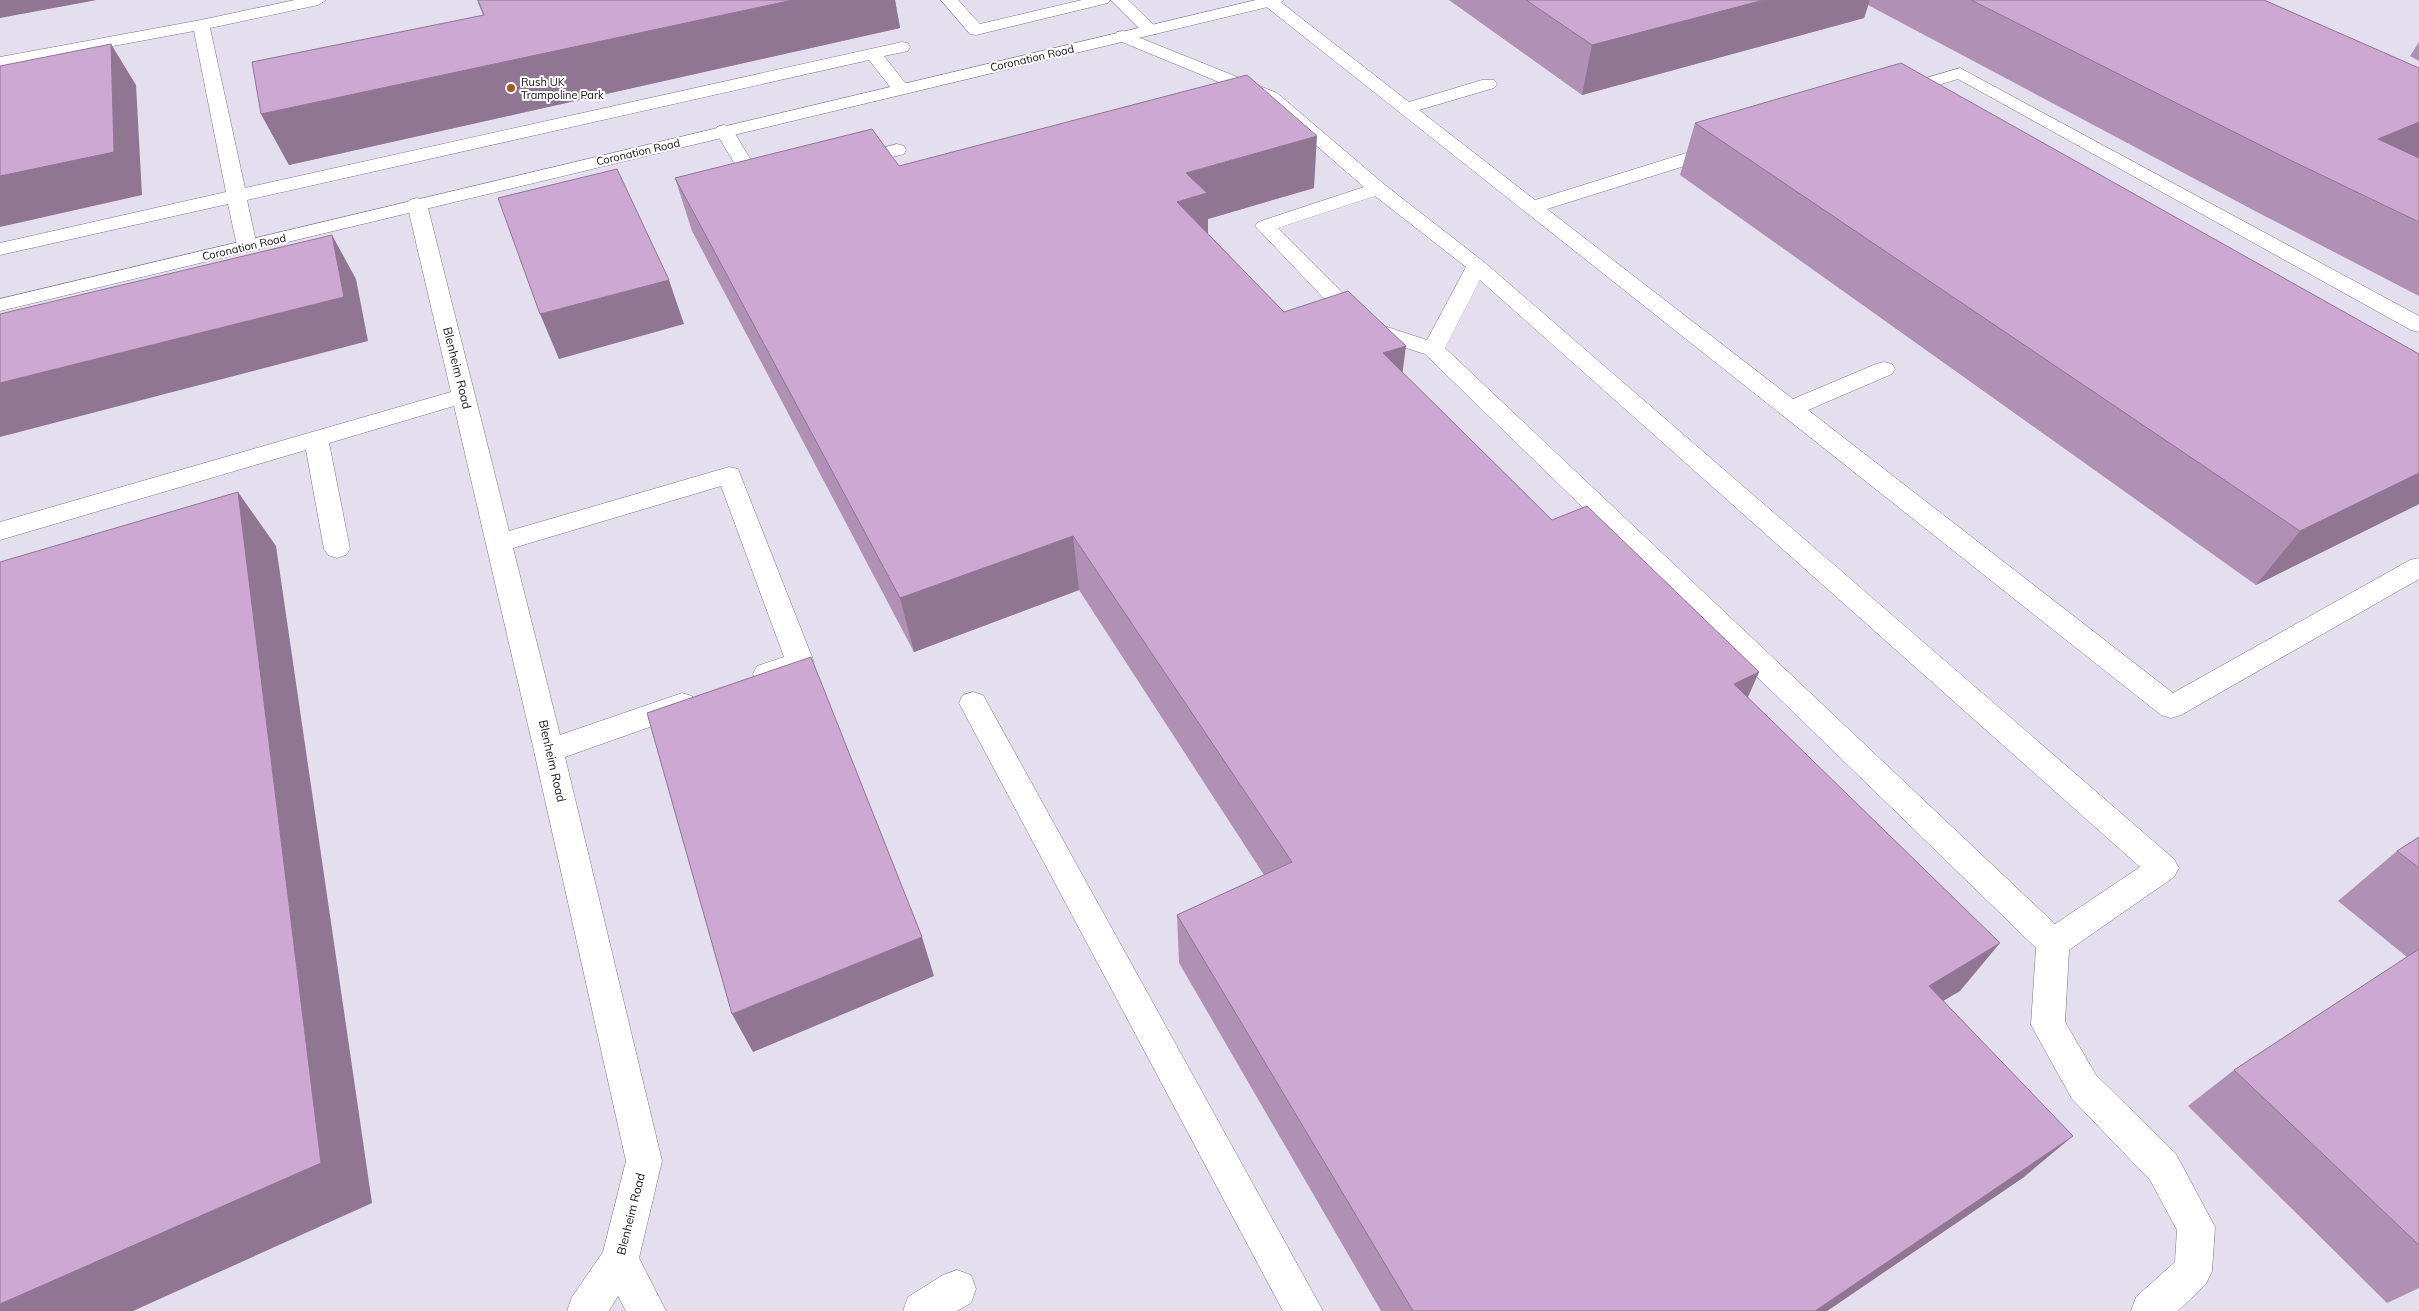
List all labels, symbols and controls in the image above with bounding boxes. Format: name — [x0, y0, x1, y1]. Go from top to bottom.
street label: Coronation Road — [989, 42, 1075, 74]
place label: Rush UK Trampoline Park — [521, 75, 604, 102]
marker: Rush UK Trampoline Park — [505, 82, 517, 94]
street label: Coronation Road — [595, 136, 681, 168]
street label: Coronation Road — [201, 231, 287, 263]
street label: Blenheim Road — [440, 325, 475, 410]
street label: Blenheim Road — [536, 718, 569, 804]
street label: Blenheim Road — [613, 1171, 648, 1256]

